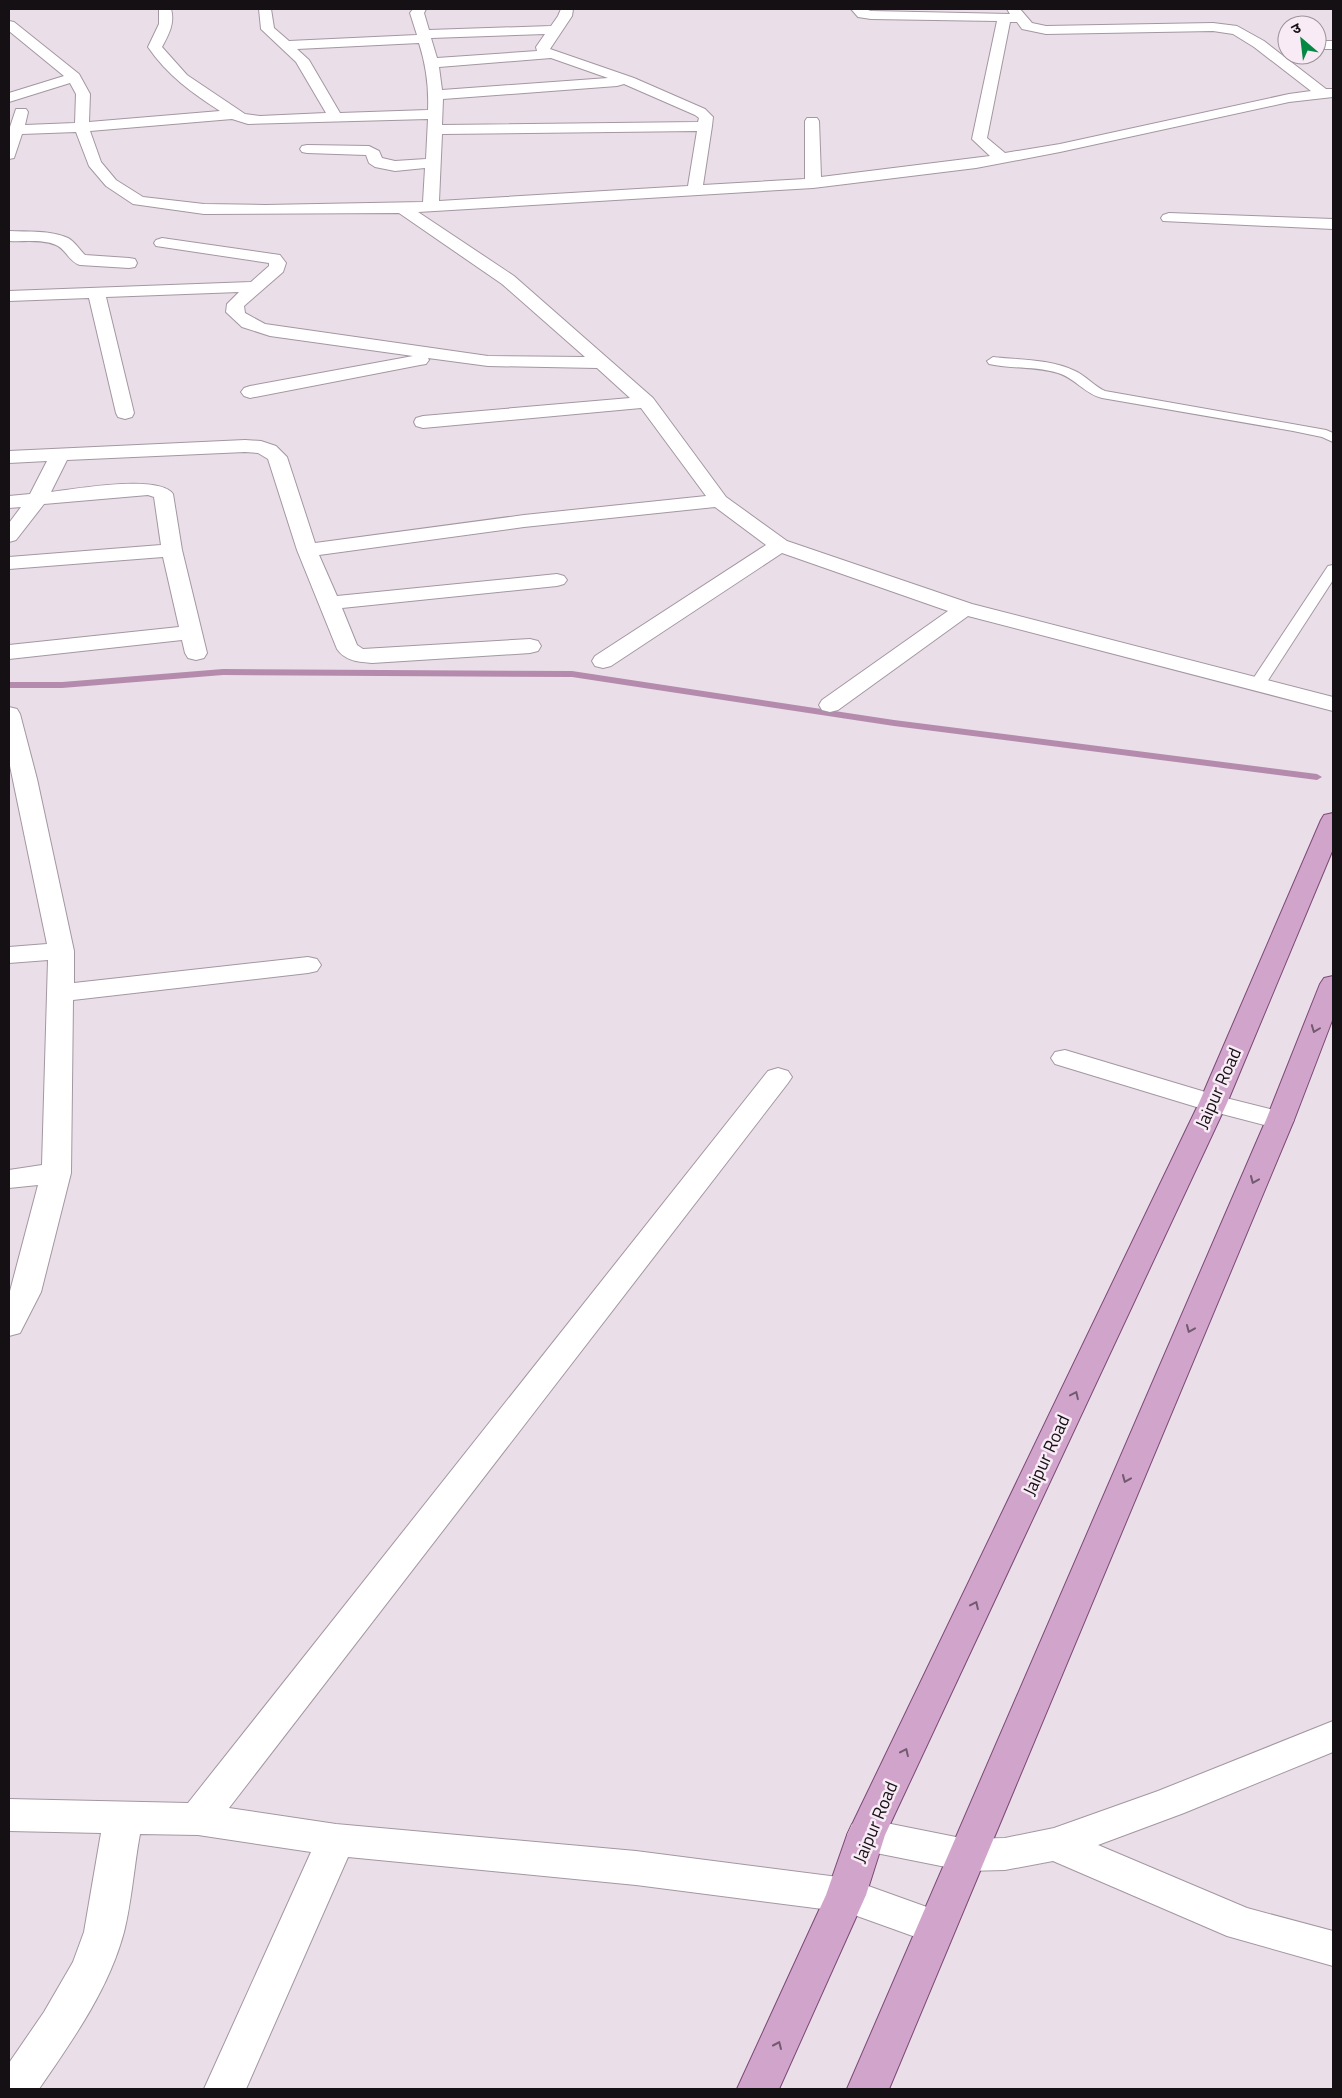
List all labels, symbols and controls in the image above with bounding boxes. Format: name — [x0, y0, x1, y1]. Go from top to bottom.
north arrow — [1277, 15, 1327, 65]
text: उ — [1287, 17, 1305, 39]
one-way arrow — [1311, 1024, 1322, 1033]
street label: Jaipur Road — [1188, 1043, 1248, 1133]
one-way arrow — [1250, 1175, 1261, 1184]
one-way arrow — [1186, 1324, 1197, 1333]
one-way arrow — [1068, 1391, 1079, 1400]
street label: Jaipur Road — [1016, 1410, 1076, 1500]
one-way arrow — [1122, 1474, 1133, 1483]
one-way arrow — [969, 1601, 979, 1610]
one-way arrow — [899, 1748, 910, 1757]
street label: Jaipur Road — [846, 1777, 904, 1867]
one-way arrow — [772, 2041, 782, 2050]

